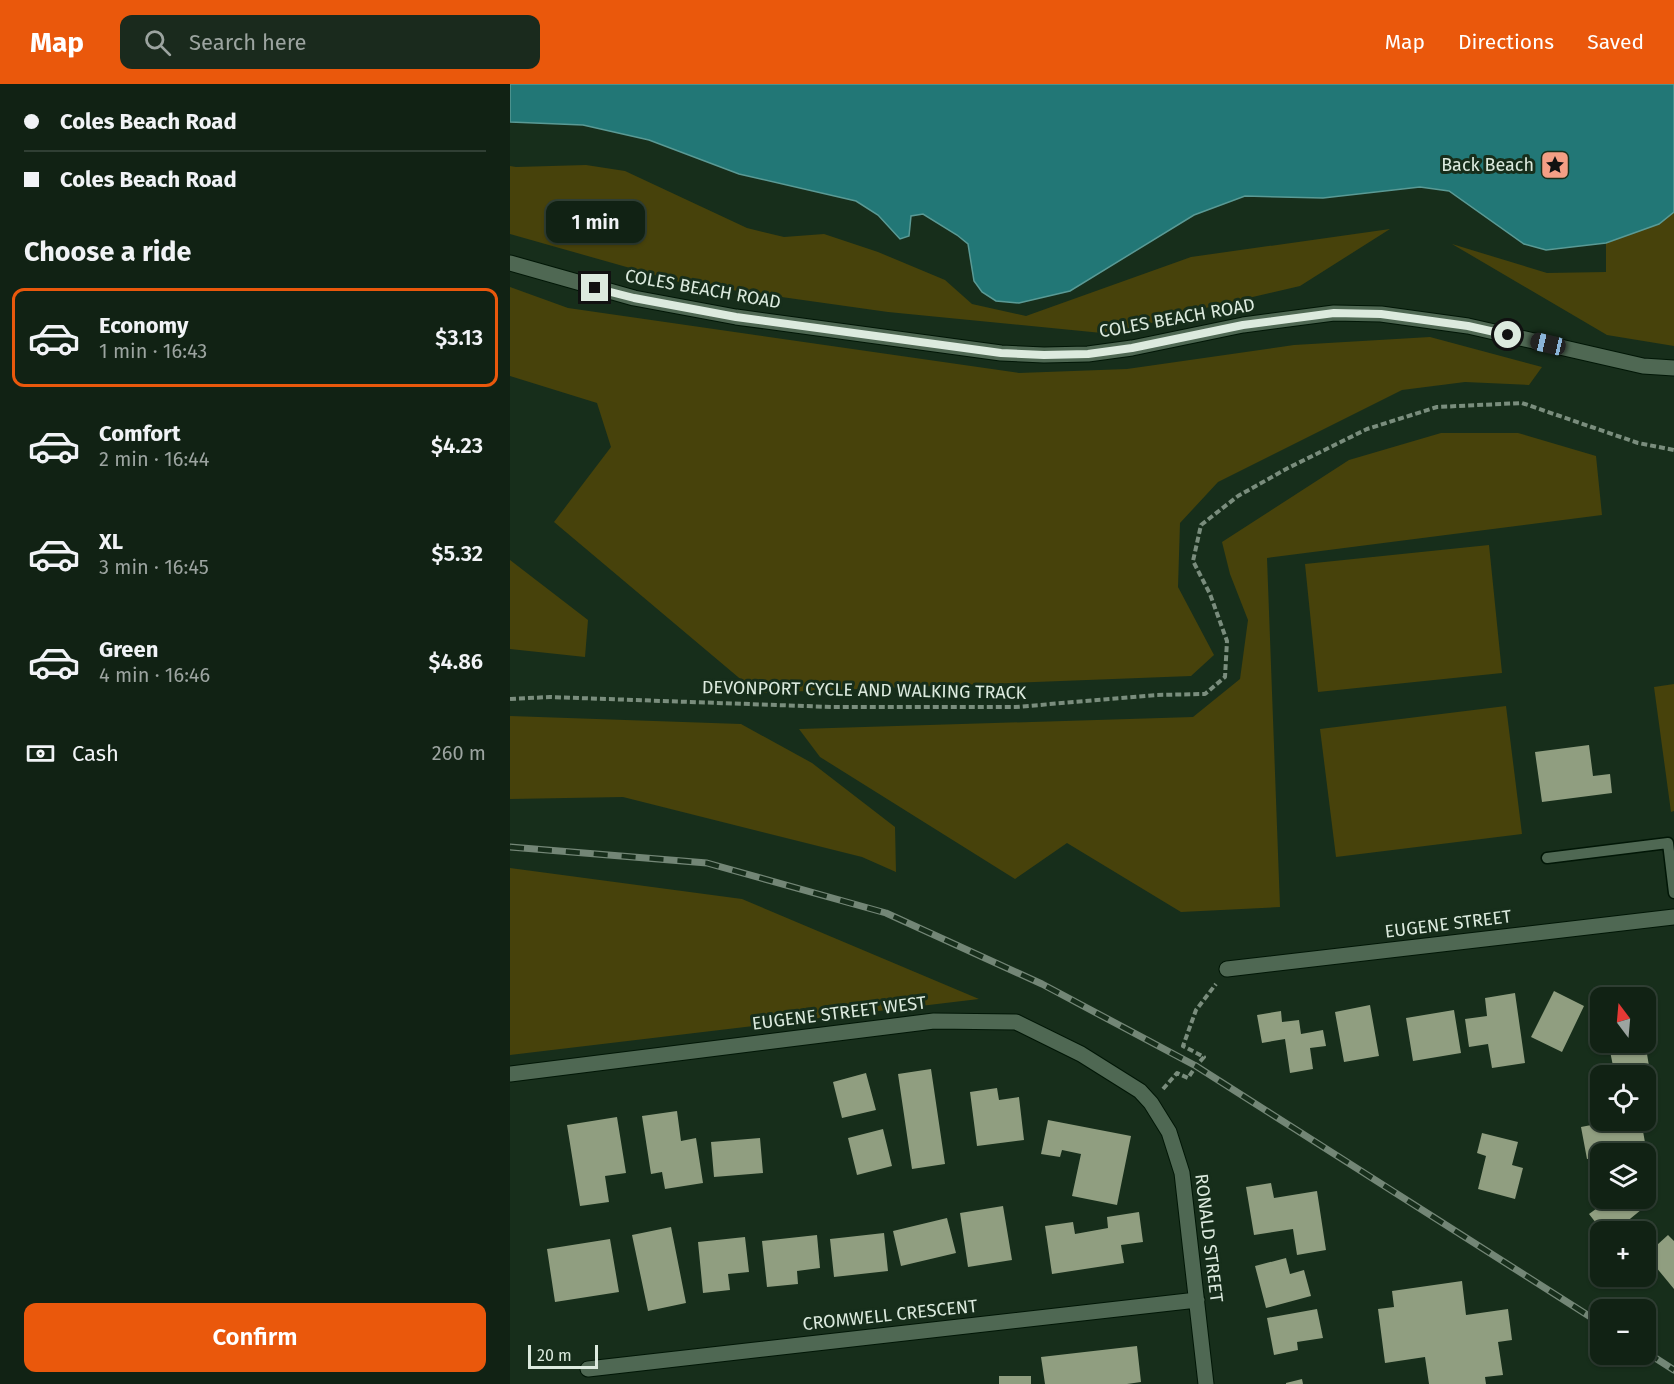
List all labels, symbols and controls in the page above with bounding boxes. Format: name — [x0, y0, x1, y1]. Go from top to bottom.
search box — [120, 15, 540, 69]
text: Map — [30, 26, 84, 59]
icon: search — [141, 26, 174, 59]
text: Search here — [189, 29, 307, 56]
text: Map — [1385, 29, 1425, 55]
text: Directions — [1458, 29, 1554, 55]
text: Saved — [1587, 29, 1644, 55]
text: Coles Beach Road — [60, 108, 237, 135]
place icon: Back Beach — [1539, 149, 1571, 181]
place label: Back Beach — [1441, 154, 1534, 176]
text: Coles Beach Road — [60, 166, 237, 193]
callout: 1 min — [546, 201, 644, 243]
text: 1 min — [571, 210, 620, 234]
text: Choose a ride — [24, 236, 191, 268]
street label: COLES BEACH ROAD — [623, 264, 783, 314]
route end — [581, 274, 608, 301]
street label: COLES BEACH ROAD — [1097, 293, 1257, 343]
icon: car — [27, 311, 81, 365]
text: Economy — [99, 312, 188, 339]
route start — [1494, 321, 1521, 348]
text: $3.13 — [435, 324, 483, 351]
car — [1528, 331, 1568, 357]
text: 1 min · 16:43 — [99, 339, 207, 363]
icon: car — [27, 419, 81, 473]
text: Comfort — [99, 420, 180, 447]
text: $4.23 — [431, 432, 483, 459]
text: 2 min · 16:44 — [99, 447, 209, 471]
icon: car — [27, 527, 81, 581]
text: XL — [99, 528, 123, 555]
text: $5.32 — [431, 540, 483, 567]
text: 3 min · 16:45 — [99, 555, 209, 579]
icon: car — [27, 635, 81, 689]
text: Green — [99, 636, 158, 663]
text: $4.86 — [429, 648, 483, 675]
text: 4 min · 16:46 — [99, 663, 210, 687]
street label: DEVONPORT CYCLE AND WALKING TRACK — [702, 676, 1027, 704]
icon: cash — [24, 737, 57, 770]
text: Cash — [72, 740, 119, 767]
text: 260 m — [432, 741, 486, 765]
street label: EUGENE STREET — [1383, 905, 1513, 943]
north arrow — [1590, 987, 1656, 1053]
map controls — [1590, 987, 1656, 1365]
street label: EUGENE STREET WEST — [751, 991, 928, 1035]
button: locate — [1590, 1065, 1656, 1131]
button: layers — [1590, 1143, 1656, 1209]
street label: RONALD STREET — [1190, 1172, 1228, 1304]
button: + — [1590, 1221, 1656, 1287]
street label: CROMWELL CRESCENT — [801, 1295, 979, 1335]
button: − — [1590, 1299, 1656, 1365]
button: Confirm — [24, 1303, 486, 1372]
scale bar — [528, 1342, 598, 1370]
text: 20 m — [537, 1346, 572, 1365]

